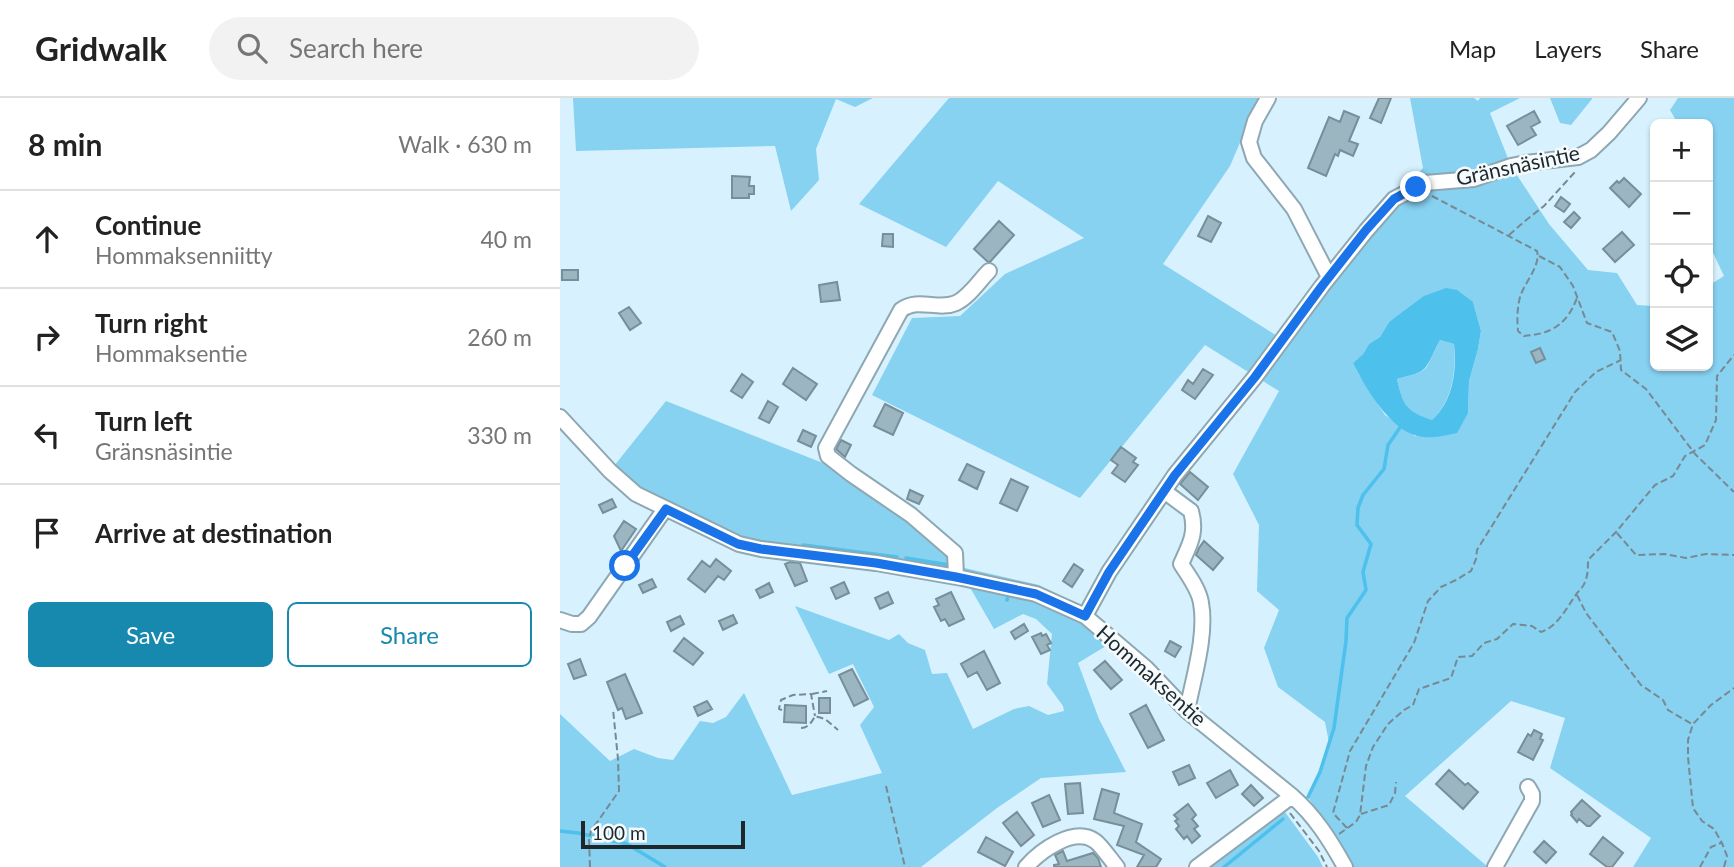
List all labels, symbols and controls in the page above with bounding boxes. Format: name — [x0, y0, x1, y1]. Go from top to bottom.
search box — [209, 17, 699, 80]
text: Gridwalk — [35, 28, 167, 68]
icon: search — [233, 29, 271, 67]
text: Search here — [289, 32, 423, 64]
text: Map — [1449, 34, 1496, 63]
text: Layers — [1534, 34, 1602, 63]
text: Share — [1640, 34, 1699, 63]
map controls — [1650, 119, 1713, 371]
button: + — [1650, 119, 1713, 182]
text: 8 min — [28, 126, 102, 162]
text: Walk · 630 m — [398, 130, 532, 158]
street label: Gränsnäsintie — [1454, 139, 1582, 190]
route end — [1400, 171, 1431, 202]
button: − — [1650, 182, 1713, 245]
text: Continue — [95, 209, 201, 241]
icon: ahead — [28, 220, 66, 258]
text: 40 m — [481, 225, 532, 253]
text: Hommaksenniitty — [95, 241, 273, 269]
button: locate — [1650, 245, 1713, 308]
text: Turn right — [95, 307, 208, 339]
button: layers — [1650, 308, 1713, 371]
icon: right — [28, 318, 66, 356]
text: 260 m — [467, 323, 532, 351]
text: Hommaksentie — [95, 339, 247, 367]
text: Turn left — [95, 405, 192, 437]
icon: left — [28, 416, 66, 454]
text: 330 m — [467, 421, 532, 449]
text: Gränsnäsintie — [95, 437, 233, 465]
icon: arrive — [28, 514, 66, 552]
text: Arrive at destination — [95, 517, 332, 549]
route start — [609, 550, 640, 581]
button: Save — [28, 602, 273, 667]
button: Share — [287, 602, 532, 667]
street label: Hommaksentie — [1092, 619, 1212, 731]
scale bar — [581, 818, 746, 850]
text: 100 m — [592, 821, 646, 844]

